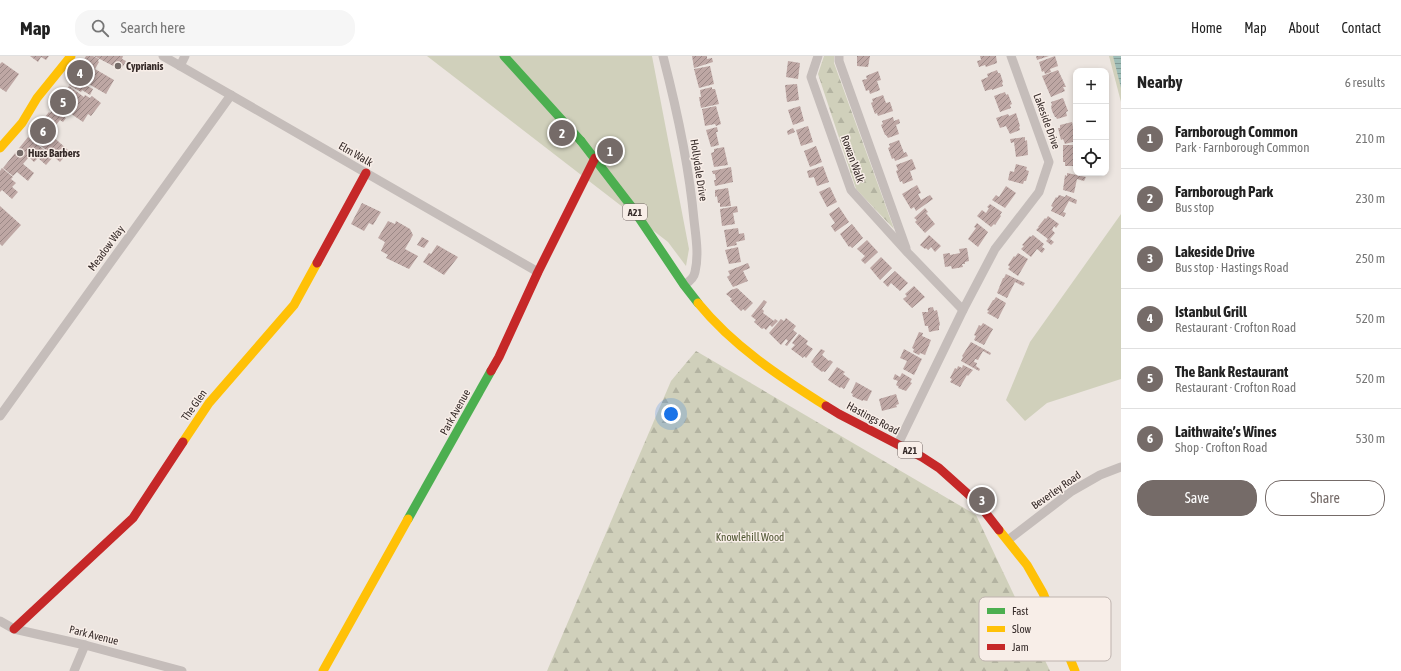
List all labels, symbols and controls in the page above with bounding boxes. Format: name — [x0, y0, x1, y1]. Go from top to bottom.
search box — [75, 10, 355, 46]
text: Map — [20, 17, 51, 39]
icon: search — [89, 17, 111, 39]
text: Search here — [121, 19, 185, 36]
text: Home — [1191, 20, 1222, 36]
text: Map — [1244, 20, 1267, 36]
text: About — [1289, 20, 1320, 36]
text: Contact — [1342, 20, 1381, 36]
pin: 4 — [67, 58, 93, 88]
place label: Cyprianis — [126, 60, 163, 72]
marker: Cyprianis — [113, 61, 123, 71]
map controls — [1073, 68, 1109, 176]
button: + — [1073, 68, 1109, 104]
text: Nearby — [1137, 72, 1183, 92]
text: 6 results — [1345, 75, 1385, 90]
pin: 5 — [50, 87, 76, 117]
street label: Lakeside Drive — [1031, 91, 1063, 151]
button: − — [1073, 104, 1109, 140]
pin: 6 — [30, 116, 56, 146]
pin: 2 — [549, 118, 575, 148]
text: Farnborough Common — [1175, 123, 1298, 140]
text: 1 — [1147, 131, 1153, 146]
text: 210 m — [1356, 131, 1385, 146]
street label: Rowan Walk — [839, 134, 867, 184]
pin: 1 — [597, 136, 623, 166]
street label: Hollydale Drive — [688, 138, 710, 202]
street label: Elm Walk — [337, 139, 375, 169]
button: locate — [1073, 140, 1109, 176]
text: Park · Farnborough Common — [1175, 140, 1310, 155]
place label: Huss Barbers — [28, 147, 80, 159]
marker: Huss Barbers — [15, 148, 25, 158]
text: Farnborough Park — [1175, 183, 1273, 200]
text: 2 — [1147, 191, 1153, 206]
text: 230 m — [1356, 191, 1385, 206]
text: Bus stop — [1175, 200, 1214, 215]
road number: A21 — [623, 204, 647, 220]
street label: Meadow Way — [86, 223, 127, 273]
text: Lakeside Drive — [1175, 243, 1255, 260]
text: 3 — [1147, 251, 1153, 266]
text: 250 m — [1356, 251, 1385, 266]
text: Bus stop · Hastings Road — [1175, 260, 1289, 275]
text: Istanbul Grill — [1175, 303, 1247, 320]
text: 4 — [1147, 311, 1153, 326]
text: 520 m — [1356, 311, 1385, 326]
text: Restaurant · Crofton Road — [1175, 320, 1296, 335]
text: The Bank Restaurant — [1175, 363, 1288, 380]
text: 5 — [1147, 371, 1153, 386]
text: 520 m — [1356, 371, 1385, 386]
text: Restaurant · Crofton Road — [1175, 380, 1296, 395]
street label: The Glen — [179, 387, 209, 423]
street label: Park Avenue — [438, 387, 472, 437]
street label: Hastings Road — [845, 399, 901, 437]
your location — [661, 404, 681, 424]
text: Laithwaite’s Wines — [1175, 423, 1277, 440]
text: 6 — [1147, 431, 1153, 446]
text: 530 m — [1356, 431, 1385, 446]
text: Shop · Crofton Road — [1175, 440, 1267, 455]
road number: A21 — [898, 442, 922, 458]
street label: Beverley Road — [1029, 469, 1083, 511]
button: Save — [1137, 480, 1257, 516]
button: Share — [1265, 480, 1385, 516]
pin: 3 — [969, 485, 995, 515]
park label: Knowlehill Wood — [716, 531, 784, 543]
legend — [979, 597, 1111, 661]
text: Fast — [1012, 605, 1028, 617]
street label: Park Avenue — [68, 623, 120, 647]
text: Slow — [1012, 623, 1031, 635]
text: Jam — [1012, 641, 1029, 653]

